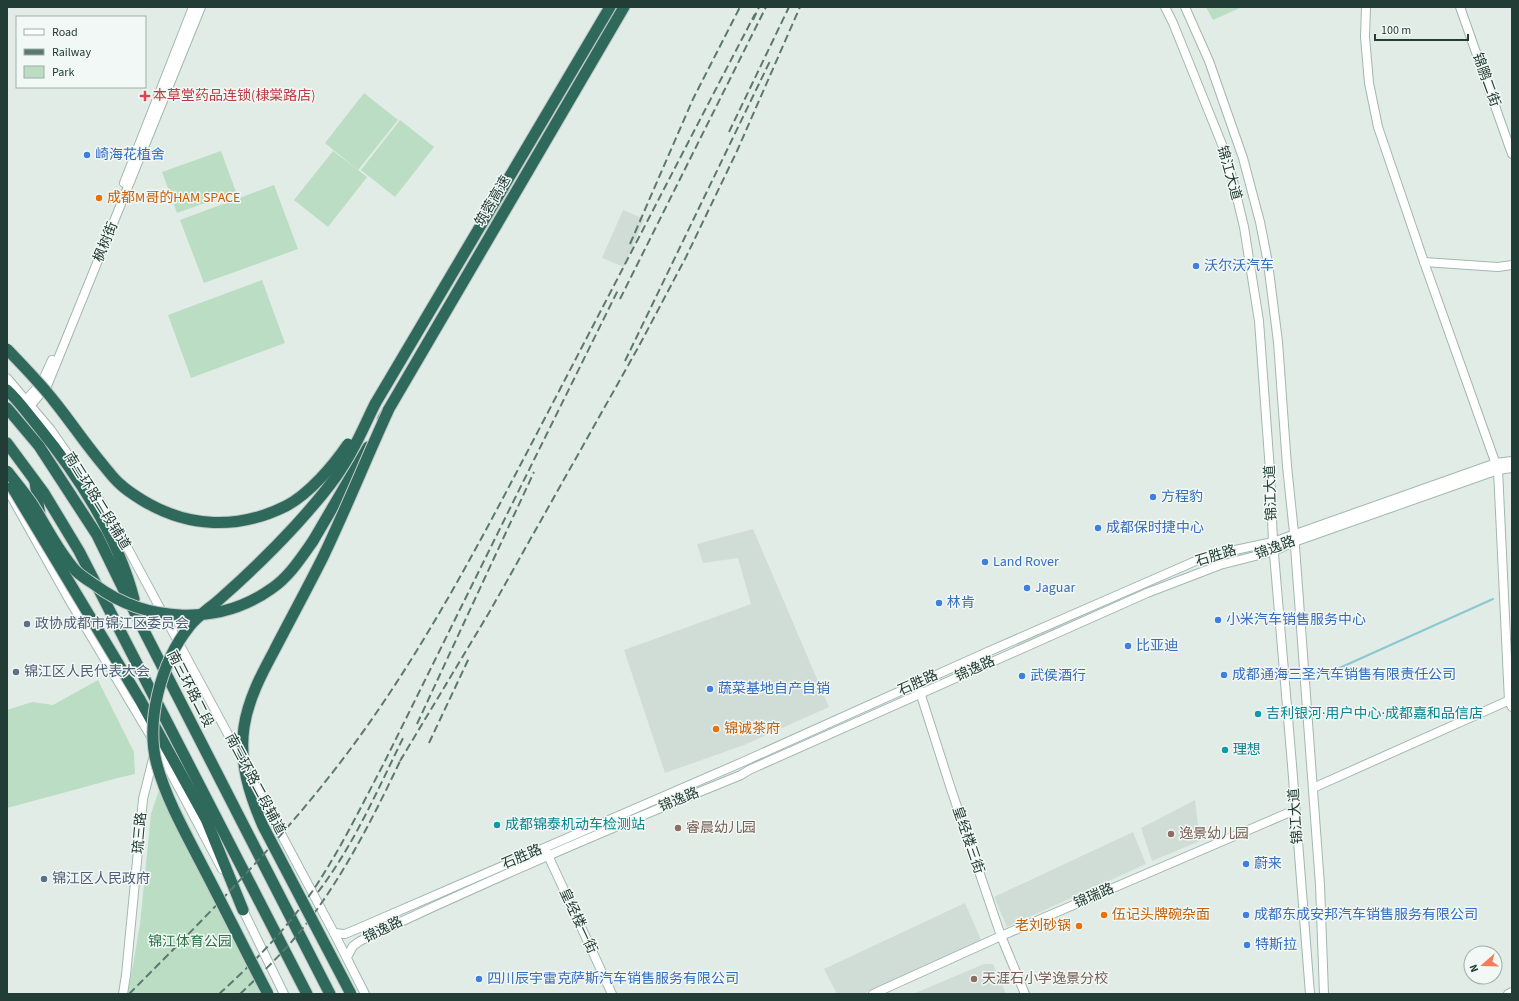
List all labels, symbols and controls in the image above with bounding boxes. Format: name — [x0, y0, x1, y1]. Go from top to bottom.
legend — [16, 16, 146, 88]
scale bar — [1375, 16, 1468, 42]
text: 100 m — [1381, 22, 1411, 39]
text: Road — [52, 24, 78, 41]
text: Railway — [52, 44, 91, 61]
street label: 锦鹏二街 — [1467, 50, 1505, 110]
text: Park — [52, 64, 74, 81]
place label: 本草堂药品连锁(棣棠路店) — [153, 86, 315, 106]
marker: 本草堂药品连锁(棣棠路店) — [140, 91, 150, 101]
street label: 锦江大道 — [1212, 143, 1246, 203]
place label: 崎海花植舍 — [95, 145, 165, 165]
marker: 崎海花植舍 — [82, 150, 92, 160]
street label: 筑蓉高速 — [470, 172, 516, 230]
place label: 成都M哥的HAM SPACE — [107, 188, 240, 208]
marker: 成都M哥的HAM SPACE — [94, 193, 104, 203]
street label: 枫树街 — [89, 219, 123, 265]
place label: 沃尔沃汽车 — [1204, 256, 1274, 276]
marker: 沃尔沃汽车 — [1191, 261, 1201, 271]
street label: 南三环路二段辅道 — [59, 448, 135, 554]
street label: 锦江大道 — [1260, 465, 1282, 521]
place label: 方程豹 — [1161, 487, 1203, 507]
marker: 方程豹 — [1148, 492, 1158, 502]
place label: 成都保时捷中心 — [1106, 518, 1204, 538]
marker: 成都保时捷中心 — [1093, 523, 1103, 533]
street label: 锦逸路 — [1252, 531, 1298, 565]
street label: 石胜路 — [1193, 540, 1239, 572]
place label: Land Rover — [993, 552, 1059, 572]
marker: Land Rover — [980, 557, 990, 567]
place label: Jaguar — [1035, 578, 1075, 598]
marker: Jaguar — [1022, 583, 1032, 593]
place label: 林肯 — [947, 593, 975, 613]
marker: 林肯 — [934, 598, 944, 608]
place label: 小米汽车销售服务中心 — [1226, 610, 1366, 630]
place label: 政协成都市锦江区委员会 — [35, 614, 189, 634]
marker: 小米汽车销售服务中心 — [1213, 615, 1223, 625]
marker: 政协成都市锦江区委员会 — [22, 619, 32, 629]
place label: 比亚迪 — [1136, 636, 1178, 656]
marker: 比亚迪 — [1123, 641, 1133, 651]
street label: 南三环路二段 — [162, 647, 218, 731]
street label: 锦逸路 — [952, 651, 998, 687]
place label: 锦江区人民代表大会 — [24, 662, 150, 682]
street label: 石胜路 — [895, 665, 941, 701]
place label: 成都通海三圣汽车销售有限责任公司 — [1232, 665, 1456, 685]
place label: 武侯酒行 — [1030, 666, 1086, 686]
marker: 锦江区人民代表大会 — [11, 667, 21, 677]
marker: 成都通海三圣汽车销售有限责任公司 — [1219, 670, 1229, 680]
marker: 武侯酒行 — [1017, 671, 1027, 681]
place label: 蔬菜基地自产自销 — [718, 679, 830, 699]
marker: 蔬菜基地自产自销 — [705, 684, 715, 694]
place label: 吉利银河·用户中心·成都嘉和品信店 — [1266, 704, 1483, 724]
marker: 吉利银河·用户中心·成都嘉和品信店 — [1253, 709, 1263, 719]
place label: 锦诚茶府 — [724, 719, 780, 739]
marker: 锦诚茶府 — [711, 724, 721, 734]
street label: 南三环路二段辅道 — [220, 730, 290, 838]
place label: 理想 — [1233, 740, 1261, 760]
marker: 理想 — [1220, 745, 1230, 755]
street label: 锦逸路 — [656, 783, 702, 817]
street label: 锦江大道 — [1284, 787, 1308, 845]
street label: 皇经楼三街 — [947, 804, 989, 876]
street label: 琉三路 — [128, 811, 152, 855]
place label: 成都锦泰机动车检测站 — [505, 815, 645, 835]
place label: 睿晨幼儿园 — [686, 818, 756, 838]
marker: 成都锦泰机动车检测站 — [492, 820, 502, 830]
marker: 睿晨幼儿园 — [673, 823, 683, 833]
place label: 逸景幼儿园 — [1179, 824, 1249, 844]
marker: 逸景幼儿园 — [1166, 829, 1176, 839]
street label: 石胜路 — [499, 840, 545, 874]
place label: 蔚来 — [1254, 854, 1282, 874]
marker: 蔚来 — [1241, 859, 1251, 869]
place label: 锦江区人民政府 — [52, 869, 150, 889]
marker: 锦江区人民政府 — [39, 874, 49, 884]
street label: 锦瑞路 — [1071, 879, 1117, 913]
street label: 皇经楼一街 — [554, 885, 602, 957]
place label: 伍记头牌碗杂面 — [1112, 905, 1210, 925]
place label: 成都东成安邦汽车销售服务有限公司 — [1254, 905, 1478, 925]
marker: 伍记头牌碗杂面 — [1099, 910, 1109, 920]
marker: 成都东成安邦汽车销售服务有限公司 — [1241, 910, 1251, 920]
street label: 锦逸路 — [360, 912, 406, 948]
place label: 老刘砂锅 — [1015, 916, 1071, 936]
marker: 老刘砂锅 — [1074, 921, 1084, 931]
park label: 锦江体育公园 — [148, 932, 232, 952]
place label: 特斯拉 — [1255, 935, 1297, 955]
marker: 特斯拉 — [1242, 940, 1252, 950]
north arrow — [1463, 945, 1503, 985]
text: N — [1466, 962, 1482, 974]
place label: 四川辰宇雷克萨斯汽车销售服务有限公司 — [487, 969, 739, 989]
place label: 天涯石小学逸景分校 — [982, 969, 1108, 989]
marker: 四川辰宇雷克萨斯汽车销售服务有限公司 — [474, 974, 484, 984]
marker: 天涯石小学逸景分校 — [969, 974, 979, 984]

